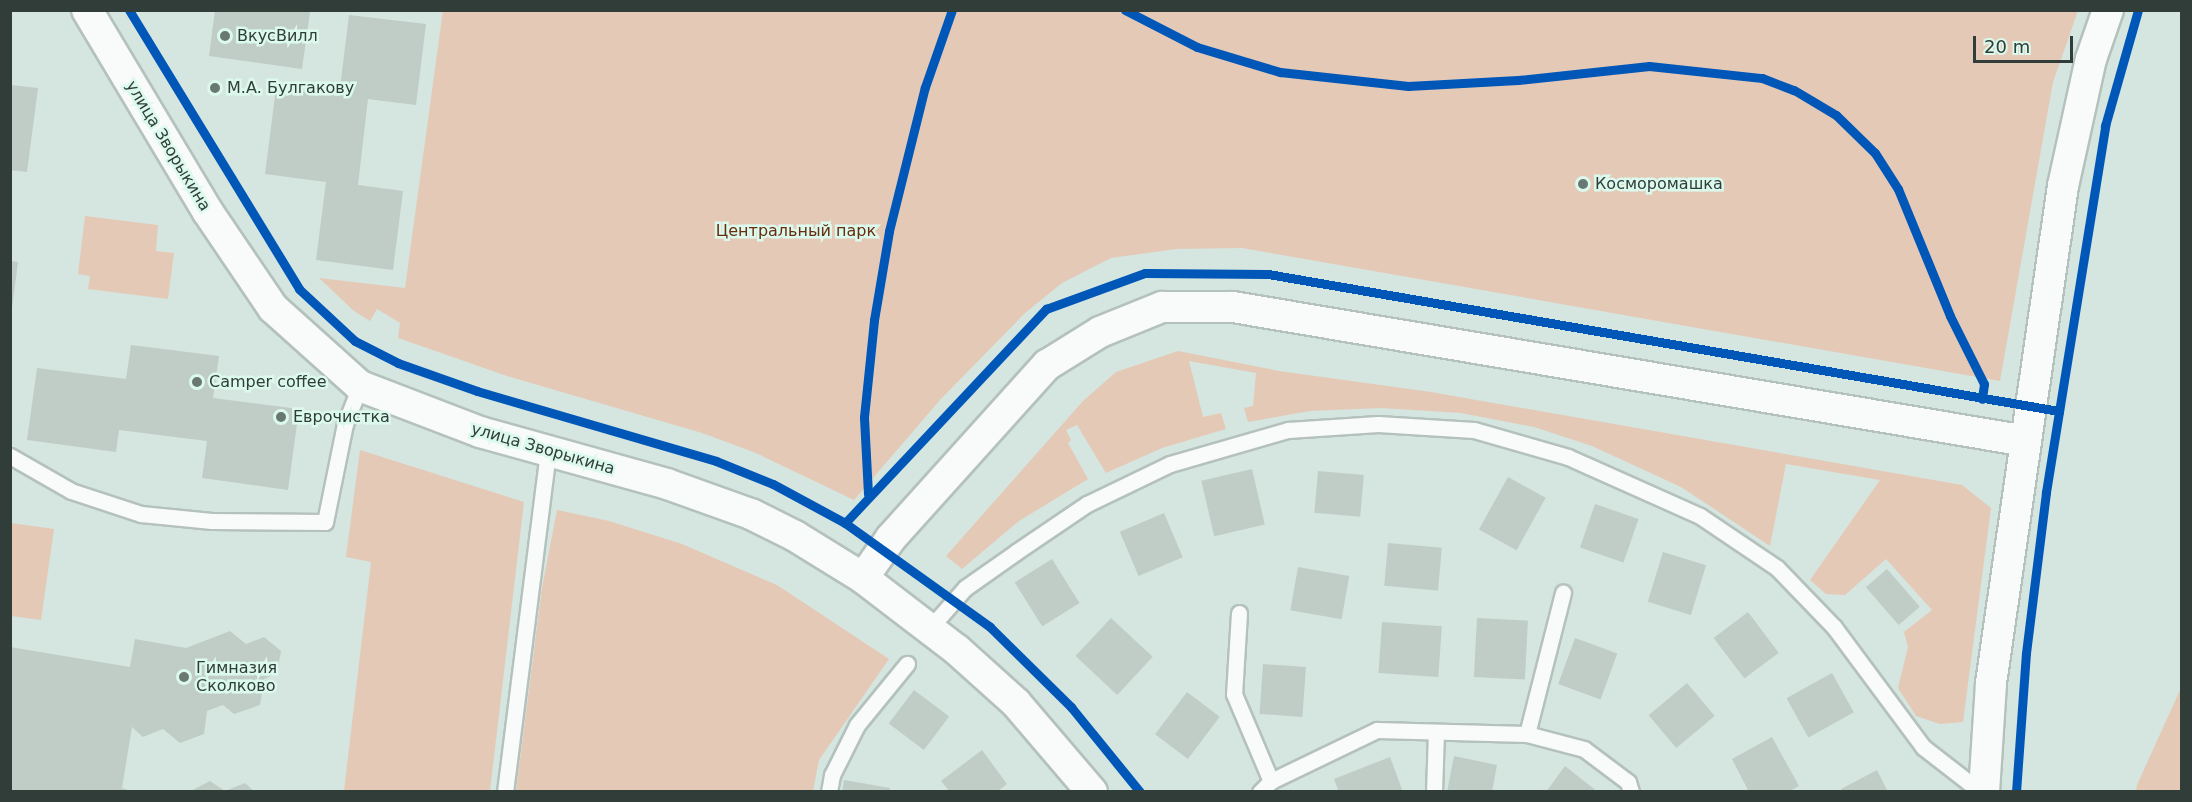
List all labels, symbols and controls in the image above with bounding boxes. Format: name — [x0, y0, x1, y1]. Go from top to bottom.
scale bar — [1976, 24, 2076, 62]
place label: ВкусВилл — [237, 26, 318, 46]
marker: ВкусВилл — [218, 29, 232, 43]
text: 20 m — [1984, 36, 2030, 57]
street label: улица Зворыкина — [122, 77, 214, 215]
place label: М.А. Булгакову — [227, 78, 354, 98]
marker: М.А. Булгакову — [208, 81, 222, 95]
place label: Косморомашка — [1595, 174, 1723, 194]
marker: Косморомашка — [1576, 177, 1590, 191]
park label: Центральный парк — [716, 221, 876, 241]
place label: Camper coffee — [209, 372, 327, 392]
marker: Camper coffee — [190, 375, 204, 389]
place label: Еврочистка — [293, 407, 390, 427]
marker: Еврочистка — [274, 410, 288, 424]
street label: улица Зворыкина — [469, 419, 617, 479]
place label: Гимназия Сколково — [196, 658, 277, 696]
marker: Гимназия Сколково — [177, 670, 191, 684]

